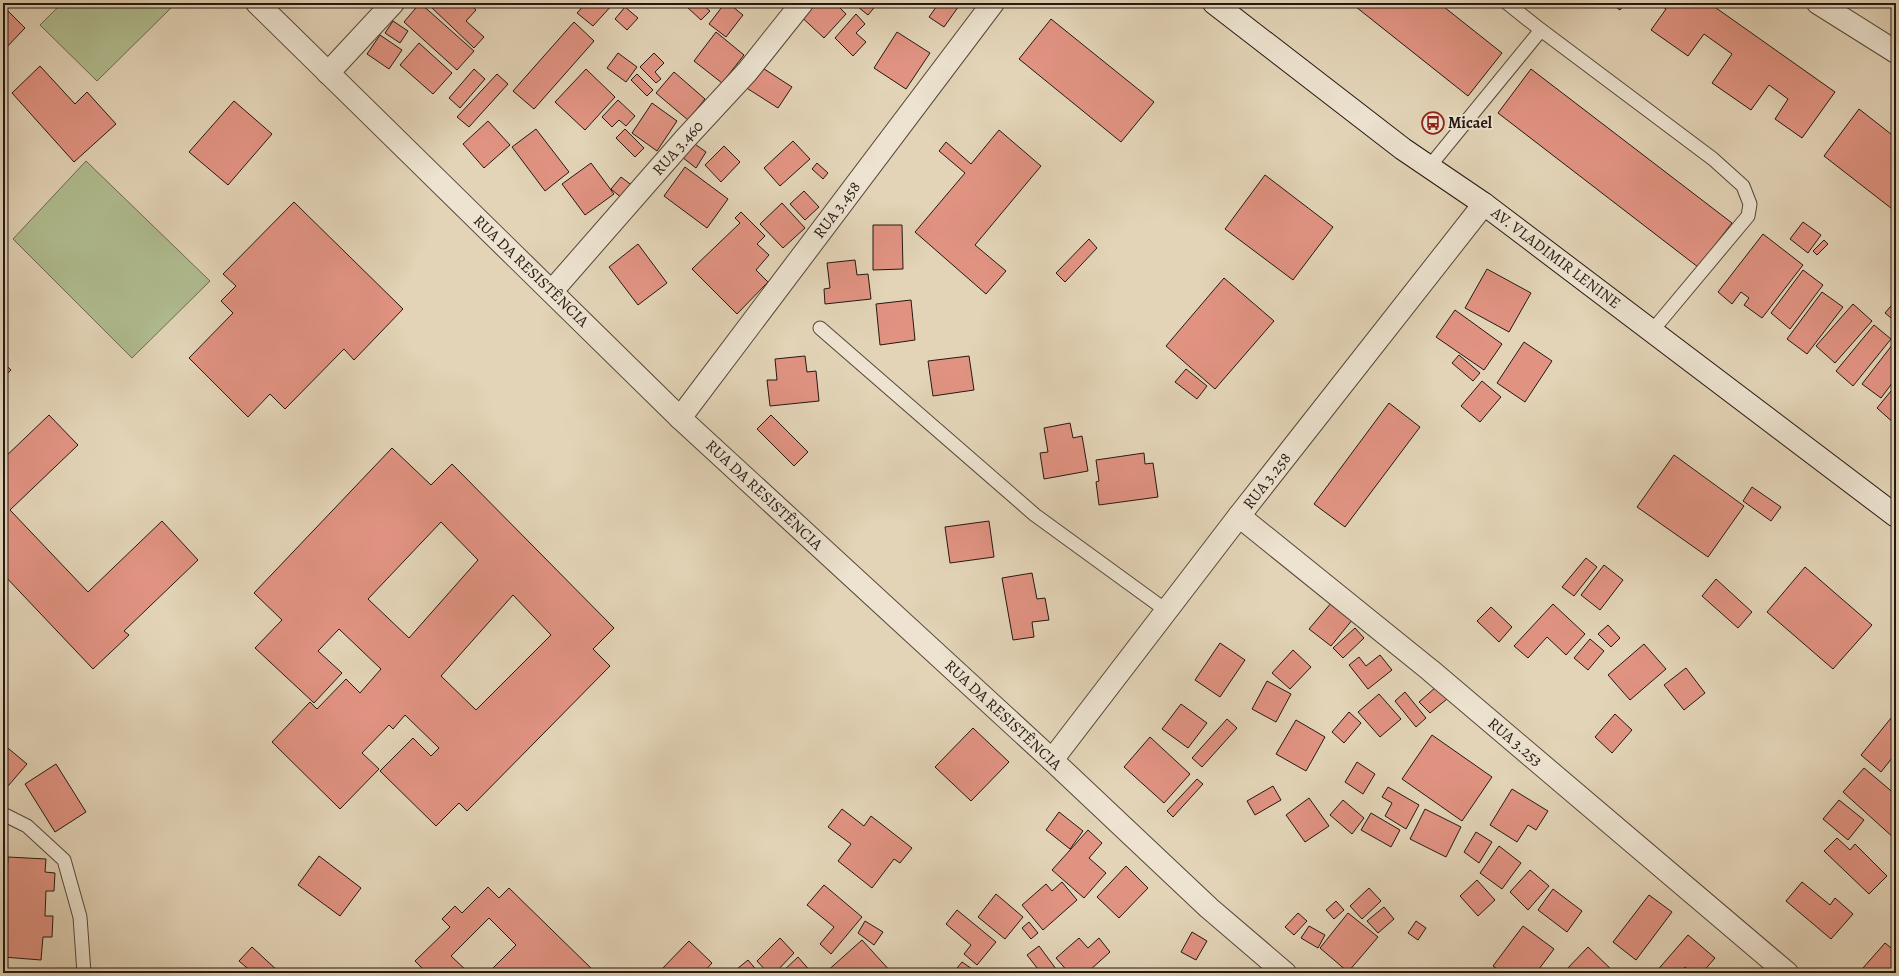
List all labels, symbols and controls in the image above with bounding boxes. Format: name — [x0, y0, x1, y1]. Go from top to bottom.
bus stop icon: Micael — [1420, 110, 1446, 136]
place label: Micael — [1448, 112, 1493, 134]
street label: RUA 3.460 — [647, 116, 709, 180]
street label: RUA 3.458 — [808, 177, 866, 243]
street label: AV. VLADIMIR LENINE — [1486, 201, 1625, 314]
street label: RUA DA RESISTÊNCIA — [468, 210, 594, 332]
street label: RUA DA RESISTÊNCIA — [701, 435, 828, 556]
street label: RUA 3.258 — [1238, 448, 1296, 514]
street label: RUA DA RESISTÊNCIA — [940, 655, 1067, 776]
street label: RUA 3.253 — [1483, 713, 1547, 771]

